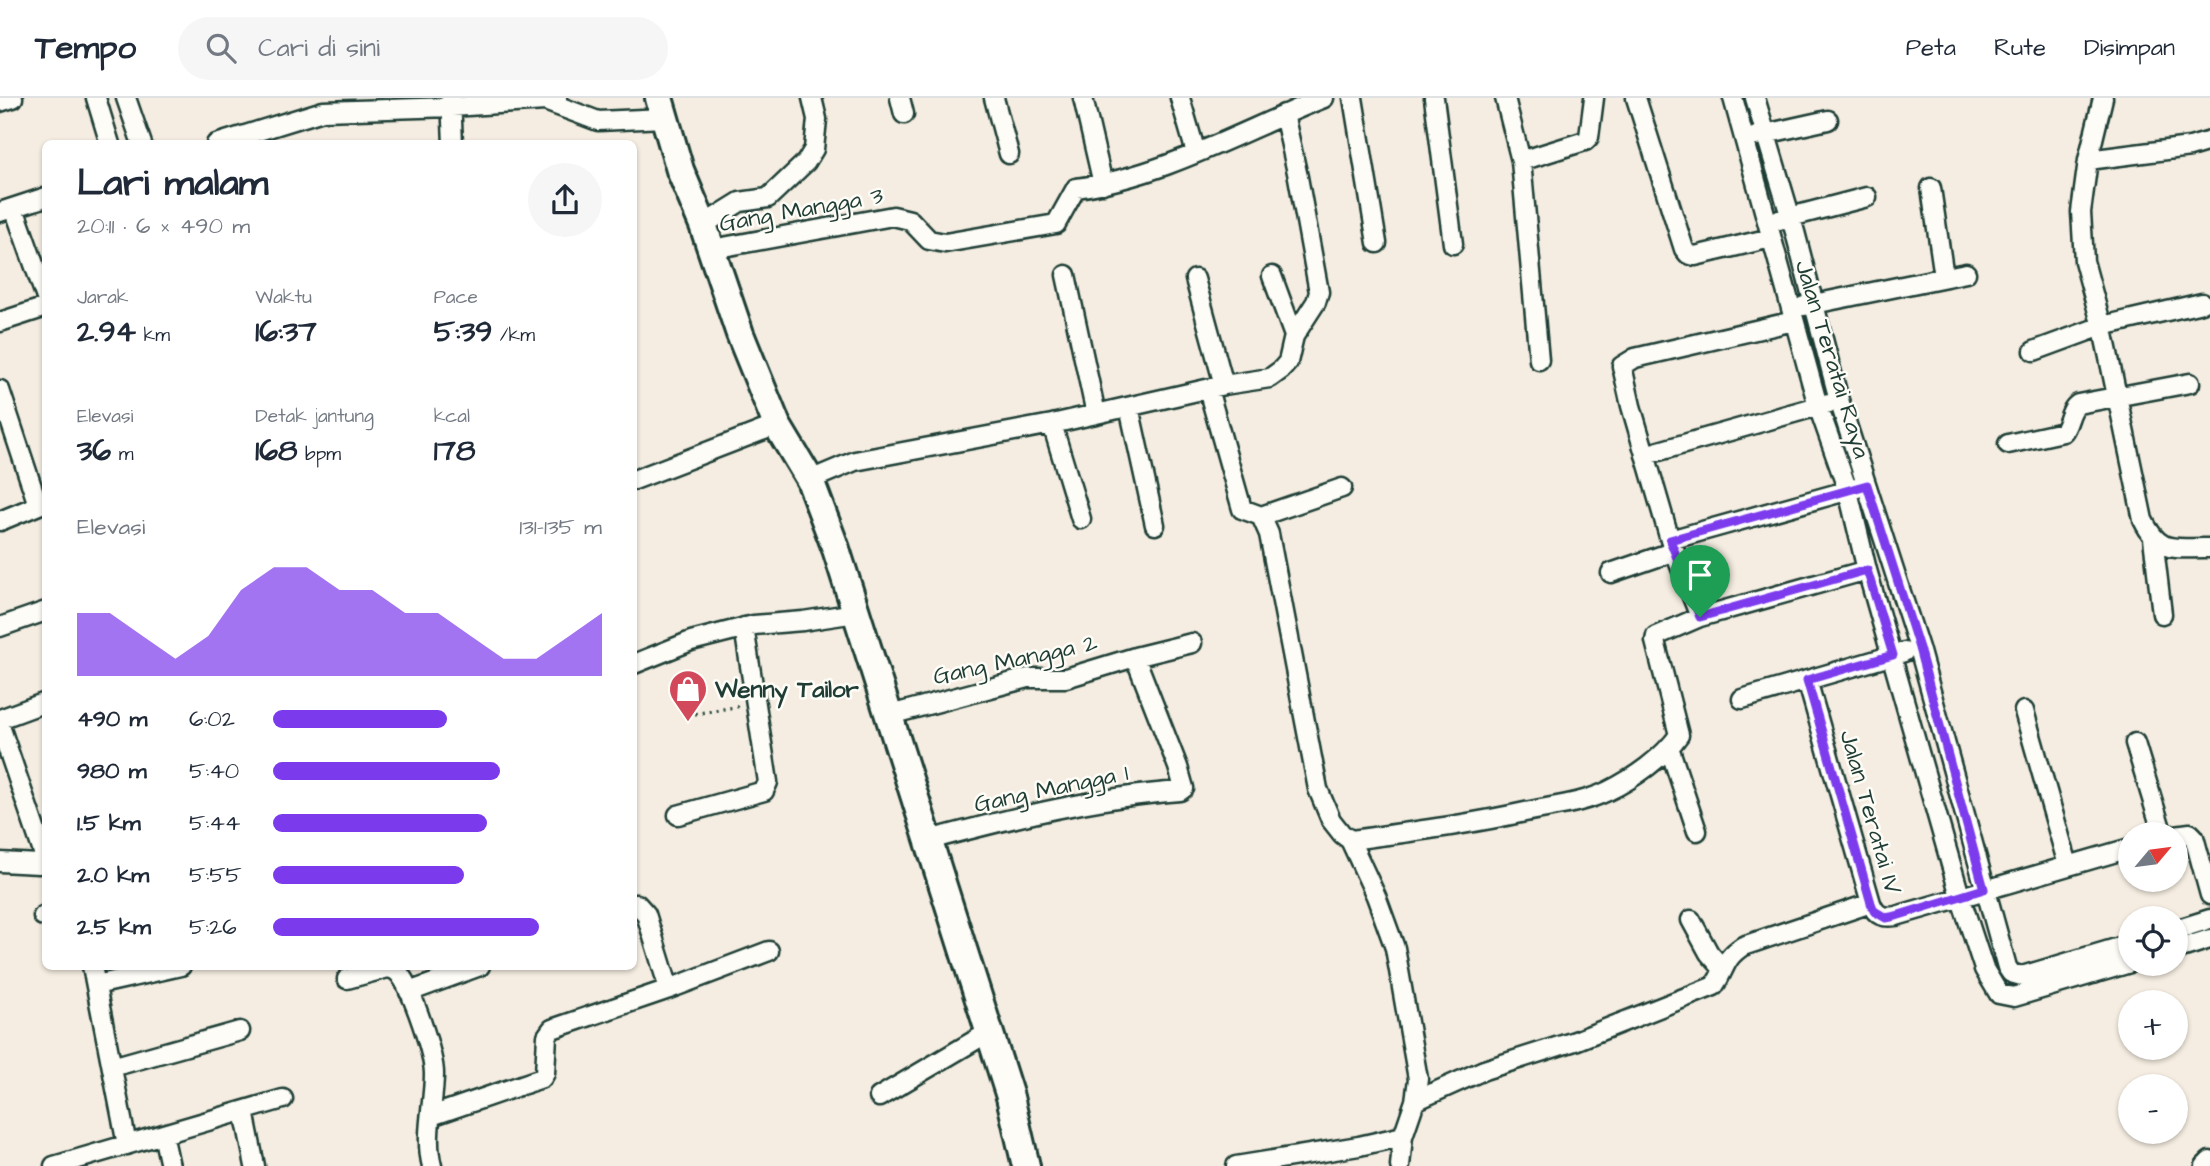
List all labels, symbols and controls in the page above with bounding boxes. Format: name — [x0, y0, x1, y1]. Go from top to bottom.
search box — [178, 17, 668, 80]
text: Tempo — [35, 25, 136, 71]
icon: search — [202, 29, 240, 67]
text: Cari di sini — [258, 30, 380, 66]
text: Peta — [1906, 31, 1956, 65]
text: Rute — [1994, 31, 2046, 65]
text: Disimpan — [2084, 31, 2175, 65]
text: Lari malam — [77, 158, 268, 210]
button: share — [528, 163, 602, 237]
street label: Gang Mangga 3 — [717, 179, 886, 242]
text: 20:11 · 6 × 490 m — [77, 210, 250, 242]
street label: Jalan Teratai Raya — [1785, 256, 1878, 463]
text: Jarak — [77, 284, 129, 311]
text: Waktu — [255, 284, 312, 311]
text: Pace — [434, 284, 478, 311]
text: 2.94 — [77, 311, 136, 353]
text: 16:37 — [255, 311, 317, 353]
text: 5:39 — [434, 311, 492, 353]
text: km — [136, 322, 170, 349]
text: /km — [492, 322, 535, 349]
text: Elevasi — [77, 403, 133, 430]
text: Detak jantung — [255, 403, 374, 430]
text: kcal — [434, 403, 470, 430]
text: 36 — [77, 430, 111, 472]
text: 168 — [255, 430, 297, 472]
text: 178 — [434, 430, 475, 472]
text: m — [111, 441, 133, 468]
text: bpm — [297, 441, 341, 468]
text: Elevasi — [77, 511, 145, 543]
text: 131–135 m — [519, 511, 602, 543]
pin — [1670, 545, 1730, 617]
icon: arrive — [1681, 556, 1719, 594]
street label: Gang Mangga 2 — [930, 626, 1101, 695]
shop icon: Wenny Tailor — [667, 668, 709, 723]
place label: Wenny Tailor — [714, 673, 859, 709]
text: 490 m — [77, 703, 147, 735]
text: 6:02 — [189, 703, 235, 735]
street label: Jalan Teratai IV — [1830, 726, 1910, 899]
text: 980 m — [77, 755, 147, 787]
text: 5:40 — [189, 755, 239, 787]
street label: Gang Mangga 1 — [971, 756, 1131, 823]
text: 1.5 km — [77, 807, 141, 839]
text: 5:44 — [189, 807, 240, 839]
north arrow — [2118, 822, 2188, 892]
map controls — [2118, 822, 2188, 1144]
text: 2.0 km — [77, 859, 149, 891]
text: 5:55 — [189, 859, 242, 891]
button: locate — [2118, 906, 2188, 976]
text: 2.5 km — [77, 911, 151, 943]
text: 5:26 — [189, 911, 237, 943]
button: + — [2118, 990, 2188, 1060]
button: − — [2118, 1074, 2188, 1144]

